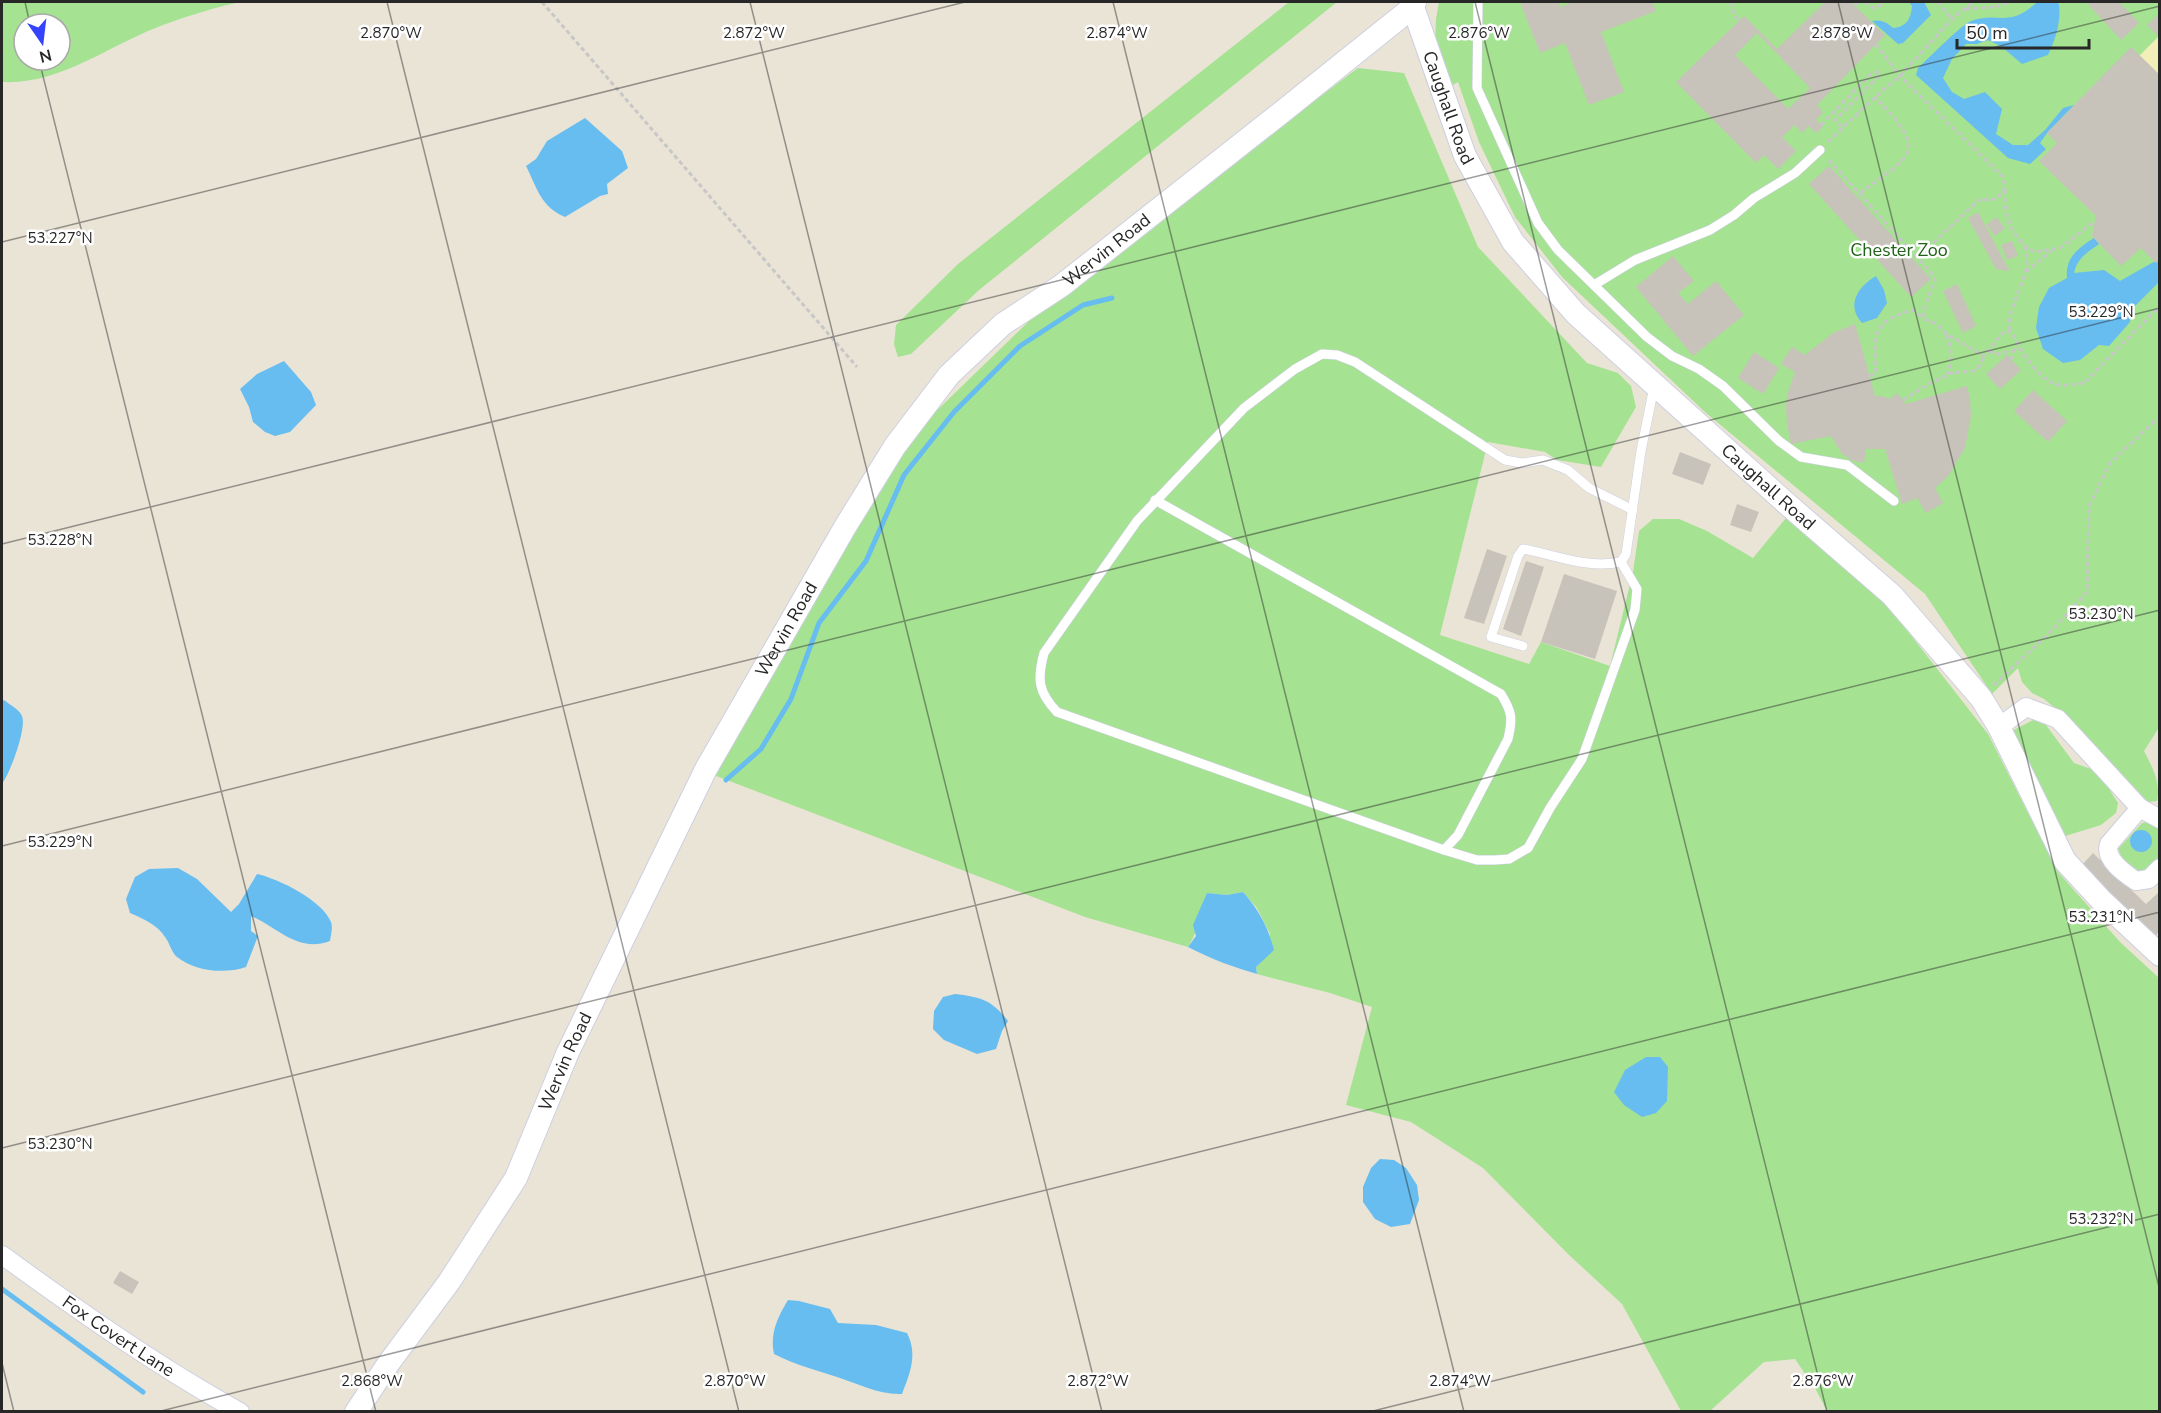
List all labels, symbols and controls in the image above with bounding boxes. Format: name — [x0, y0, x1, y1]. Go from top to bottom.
north arrow — [12, 12, 72, 72]
scale bar — [1957, 12, 2089, 50]
text: 50 m — [1966, 21, 2008, 45]
text: 2.870°W — [360, 23, 422, 43]
text: 2.872°W — [723, 23, 785, 43]
text: 2.874°W — [1086, 23, 1148, 43]
text: 2.876°W — [1448, 23, 1510, 43]
text: 2.878°W — [1811, 23, 1873, 43]
text: N — [37, 43, 54, 68]
street label: Caughall Road — [1417, 48, 1480, 169]
street label: Wervin Road — [1058, 208, 1156, 292]
text: 53.227°N — [27, 228, 93, 248]
park label: Chester Zoo — [1850, 238, 1948, 262]
text: 53.229°N — [2068, 302, 2134, 322]
street label: Caughall Road — [1716, 438, 1821, 535]
text: 53.228°N — [27, 530, 93, 550]
street label: Wervin Road — [750, 577, 823, 681]
text: 53.230°N — [2068, 604, 2134, 624]
text: 53.229°N — [27, 832, 93, 852]
text: 53.231°N — [2068, 907, 2134, 927]
street label: Wervin Road — [533, 1008, 598, 1115]
text: 53.230°N — [27, 1134, 93, 1154]
text: 53.232°N — [2068, 1209, 2134, 1229]
street label: Fox Covert Lane — [57, 1290, 179, 1382]
text: 2.868°W — [341, 1371, 403, 1391]
text: 2.870°W — [704, 1371, 766, 1391]
text: 2.872°W — [1067, 1371, 1129, 1391]
text: 2.874°W — [1429, 1371, 1491, 1391]
text: 2.876°W — [1792, 1371, 1854, 1391]

